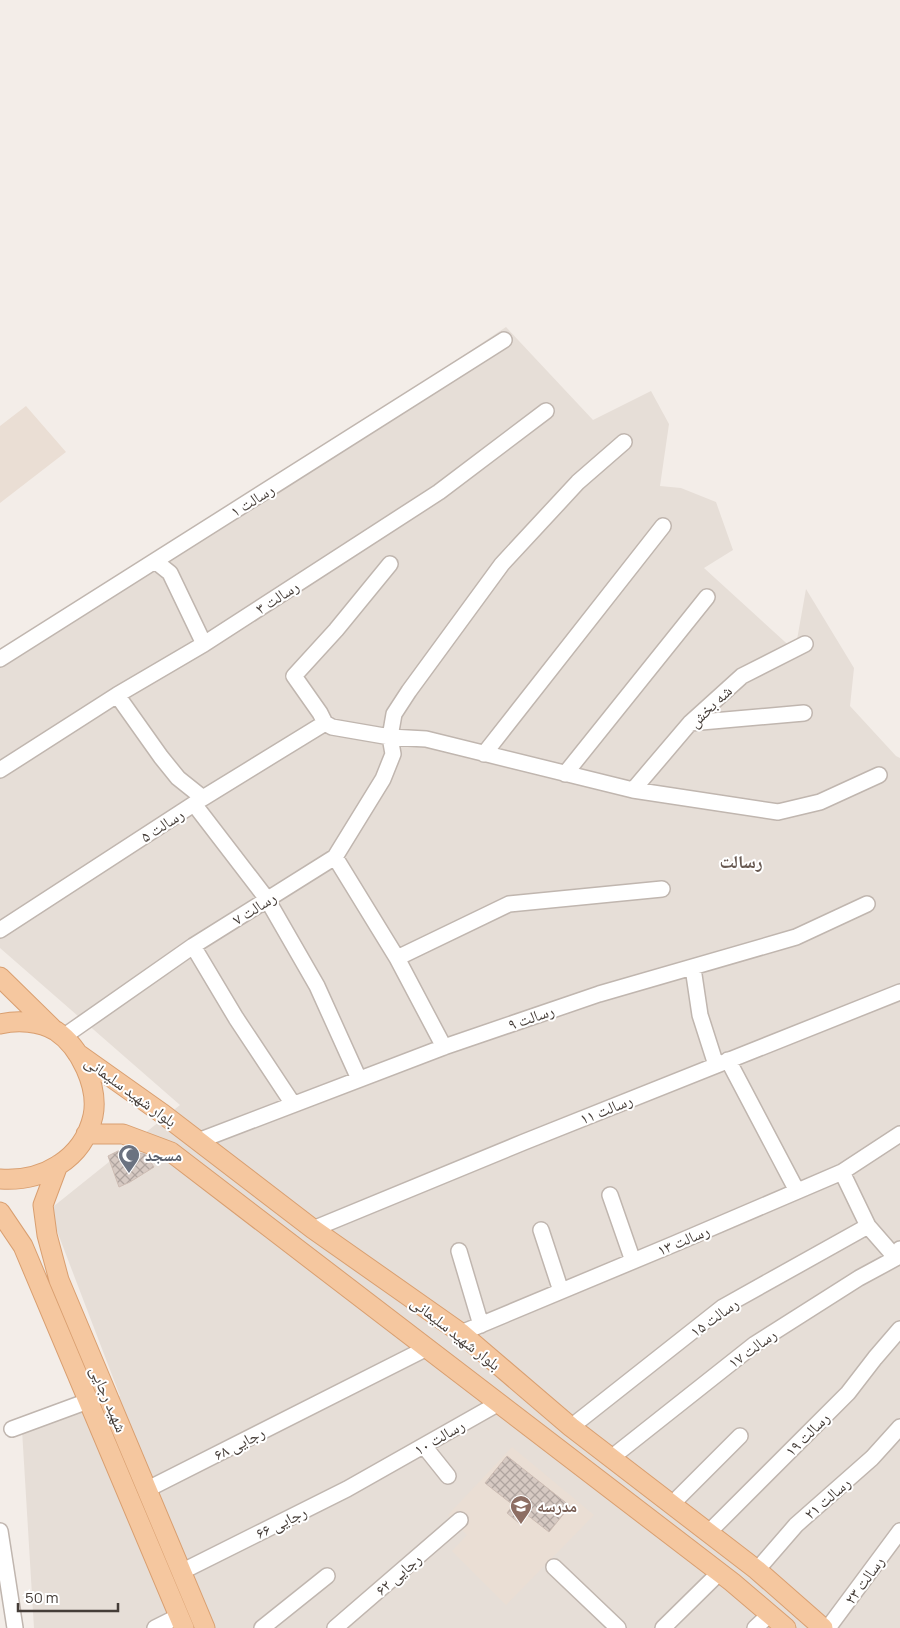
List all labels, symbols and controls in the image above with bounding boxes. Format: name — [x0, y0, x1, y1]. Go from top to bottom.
street label: رسالت ۱ — [226, 478, 278, 522]
street label: رسالت ۳ — [251, 575, 303, 619]
street label: شه بخش — [684, 680, 736, 732]
street label: رسالت ۵ — [136, 803, 188, 847]
district label: رسالت — [719, 849, 763, 873]
street label: رسالت ۷ — [228, 886, 280, 930]
street label: رسالت ۹ — [505, 999, 557, 1035]
street label: بلوار شهید سلیمانی — [81, 1050, 181, 1132]
street label: رسالت ۱۱ — [576, 1089, 636, 1129]
mosque icon: مسجد — [117, 1143, 141, 1174]
place label: مسجد — [145, 1144, 182, 1166]
street label: رسالت ۱۳ — [653, 1219, 713, 1261]
street label: بلوار شهید سلیمانی — [407, 1291, 505, 1375]
street label: رسالت ۱۵ — [685, 1292, 743, 1342]
street label: رسالت ۱۷ — [723, 1323, 781, 1373]
street label: شهید رجایی — [85, 1362, 133, 1436]
street label: رسالت ۱۹ — [780, 1407, 834, 1461]
street label: رسالت ۱۰ — [410, 1414, 468, 1460]
street label: رجایی ۶۸ — [210, 1421, 268, 1465]
street label: رسالت ۲۱ — [799, 1472, 855, 1524]
school or university icon: مدرسه — [509, 1494, 533, 1525]
place label: مدرسه — [537, 1495, 577, 1517]
street label: رجایی ۶۶ — [252, 1500, 310, 1544]
street label: رجایی ۶۲ — [370, 1548, 426, 1600]
street label: رسالت ۲۳ — [839, 1551, 889, 1609]
scale bar — [18, 1580, 118, 1612]
text: 50 m — [25, 1587, 59, 1608]

